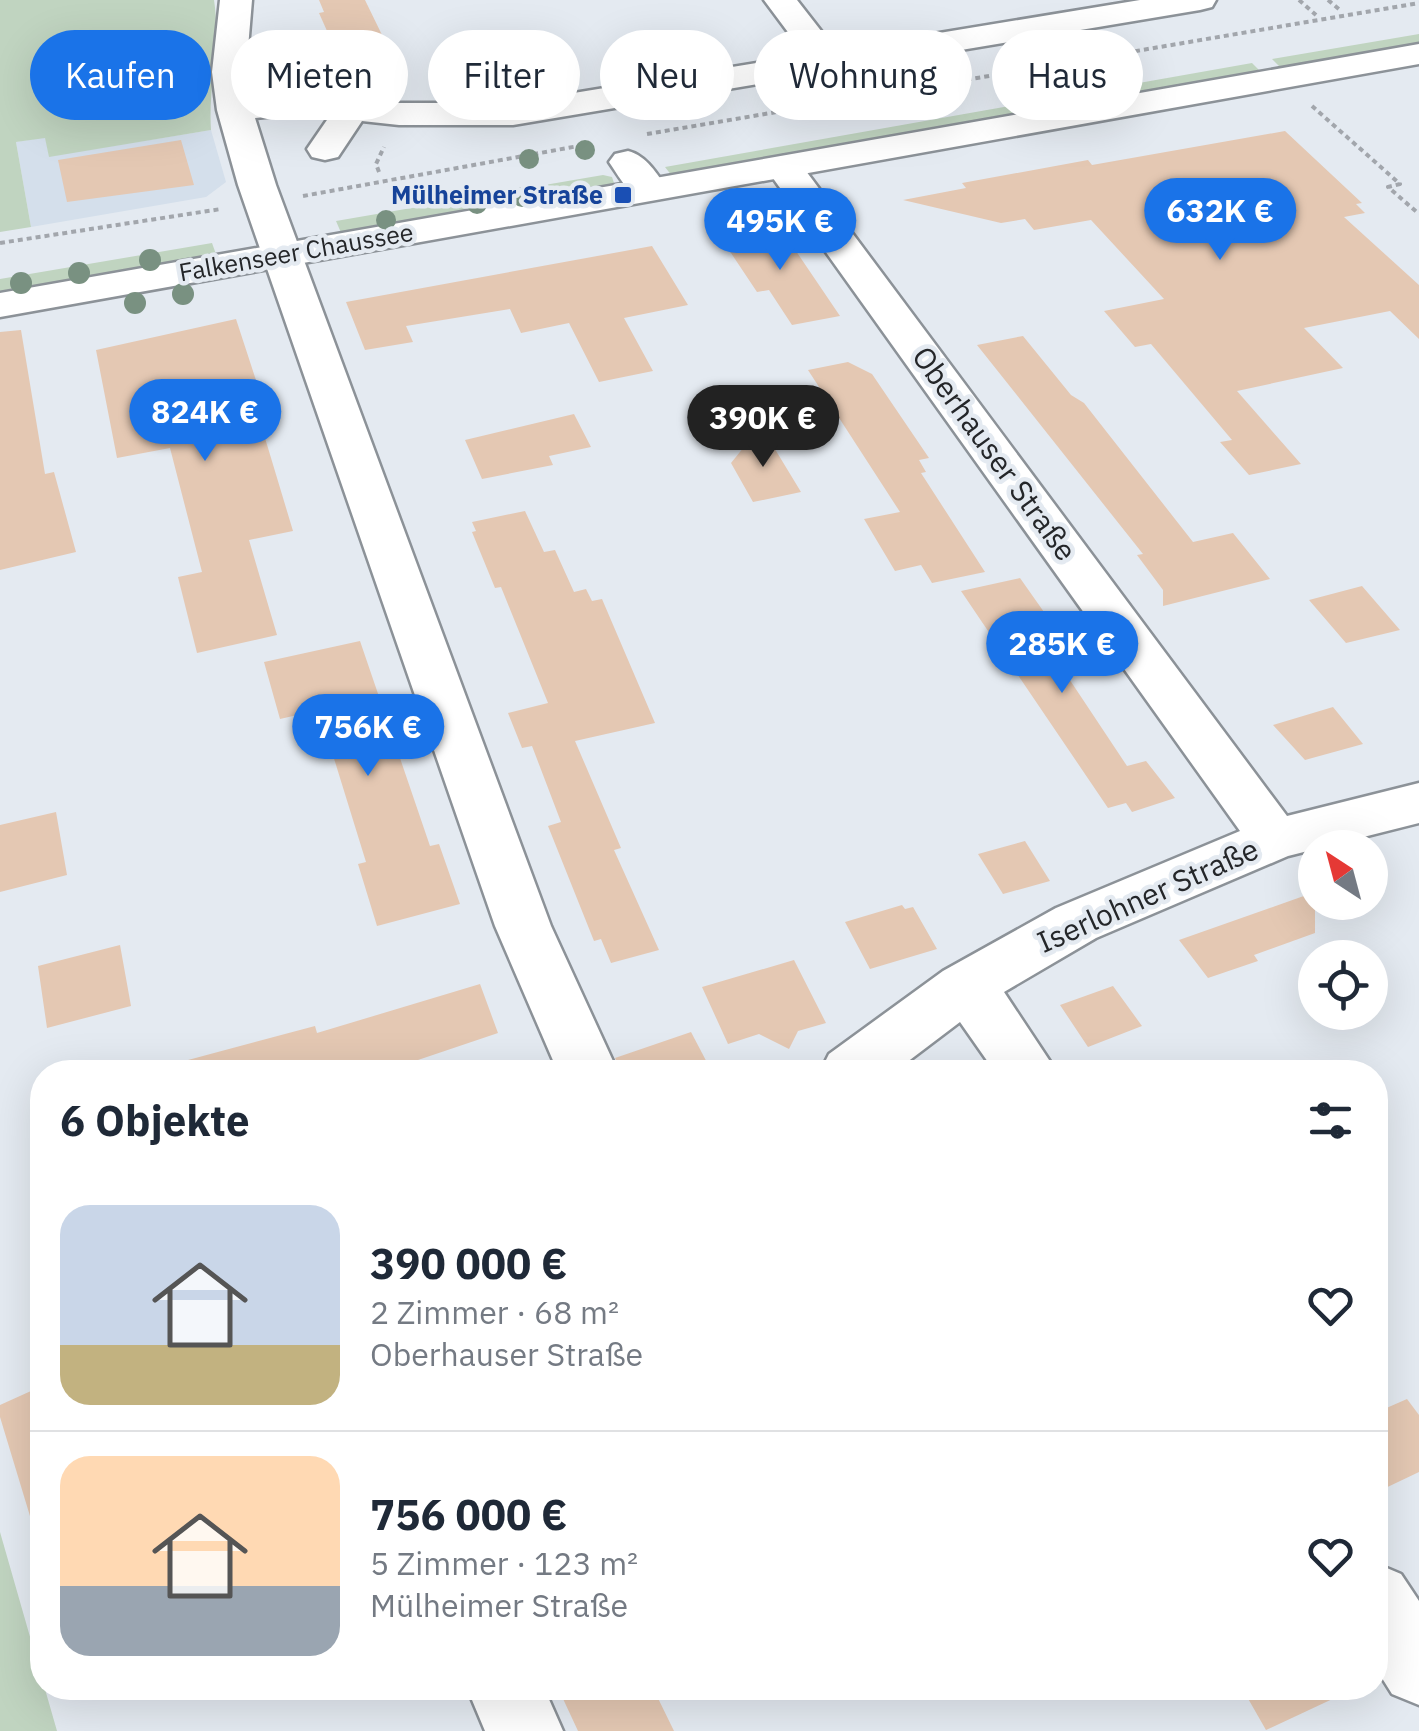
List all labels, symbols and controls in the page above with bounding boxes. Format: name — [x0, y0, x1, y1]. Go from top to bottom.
chip: Kaufen — [30, 30, 211, 120]
chip: Mieten — [231, 30, 408, 120]
chip: Filter — [428, 30, 580, 120]
chip: Neu — [600, 30, 734, 120]
chip: Wohnung — [754, 30, 972, 120]
chip: Haus — [992, 30, 1143, 120]
place label: Mülheimer Straße — [391, 178, 603, 211]
pin: 632K € — [1139, 178, 1301, 263]
marker: Mülheimer Straße — [612, 184, 634, 206]
pin: 495K € — [699, 188, 861, 273]
text: 632K € — [1166, 189, 1274, 231]
text: 495K € — [726, 199, 834, 241]
street label: Falkenseer Chaussee — [176, 215, 416, 288]
street label: Oberhauser Straße — [904, 338, 1086, 568]
pin: 824K € — [124, 379, 286, 464]
pin: 390K € — [682, 385, 844, 470]
text: 824K € — [151, 390, 259, 432]
text: 390K € — [709, 396, 817, 438]
pin: 285K € — [981, 611, 1143, 696]
text: 285K € — [1008, 622, 1116, 664]
pin: 756K € — [287, 694, 449, 779]
text: 756K € — [314, 705, 422, 747]
street label: Iserlohner Straße — [1031, 828, 1264, 961]
north arrow — [1298, 830, 1388, 920]
map controls — [1298, 830, 1388, 1030]
button: locate — [1298, 940, 1388, 1030]
text: 6 Objekte — [60, 1093, 250, 1148]
icon: filters — [1303, 1093, 1358, 1148]
text: 390 000 € — [370, 1236, 567, 1291]
icon: home — [140, 1245, 260, 1365]
icon: heart — [1303, 1278, 1358, 1333]
text: 2 Zimmer · 68 m² — [370, 1291, 619, 1333]
text: Oberhauser Straße — [370, 1333, 643, 1375]
text: 756 000 € — [370, 1487, 567, 1542]
icon: home — [140, 1496, 260, 1616]
icon: heart — [1303, 1529, 1358, 1584]
text: 5 Zimmer · 123 m² — [370, 1542, 638, 1584]
text: Mülheimer Straße — [370, 1584, 628, 1626]

